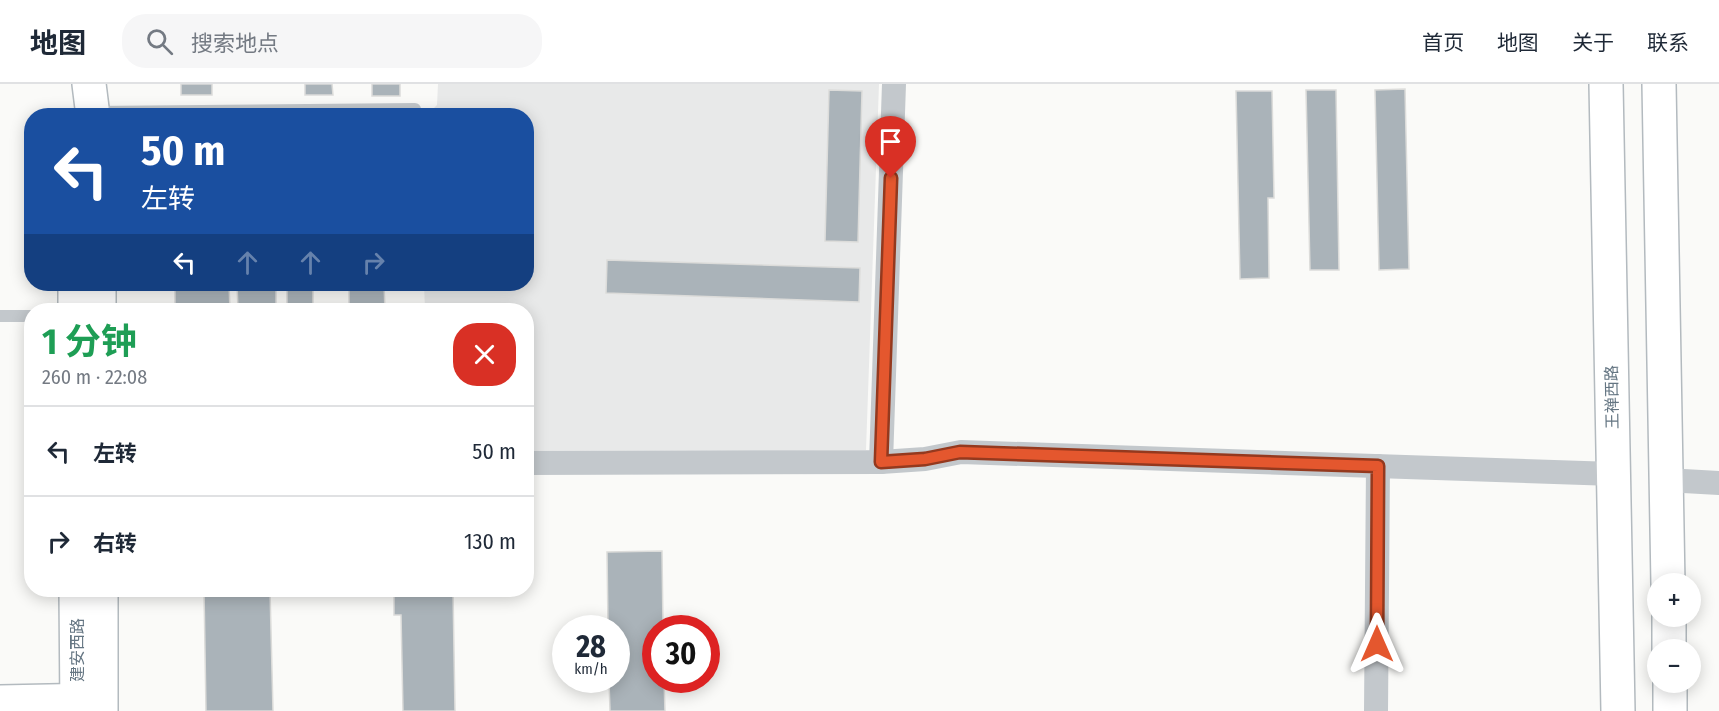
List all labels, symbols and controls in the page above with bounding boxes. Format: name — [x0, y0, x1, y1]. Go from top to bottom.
search box — [122, 14, 542, 68]
icon: search — [143, 25, 176, 58]
text: 地图 — [30, 27, 86, 60]
text: 搜索地点 — [191, 30, 279, 57]
text: 首页 — [1422, 30, 1464, 56]
text: 地图 — [1497, 30, 1539, 56]
text: 关于 — [1572, 30, 1614, 56]
text: 联系 — [1647, 30, 1689, 56]
pin — [865, 116, 916, 178]
icon: arrive — [874, 125, 907, 158]
text: 50 m — [141, 126, 225, 176]
icon: left — [42, 132, 120, 210]
text: 左转 — [141, 183, 195, 215]
icon: left — [168, 246, 201, 279]
icon: ahead — [231, 246, 264, 279]
icon: ahead — [294, 246, 327, 279]
icon: right — [357, 246, 390, 279]
text: 1 分钟 — [42, 320, 137, 364]
button: close — [453, 323, 516, 386]
text: 260 m · 22:08 — [42, 365, 147, 389]
street label: 王禅西路 — [1602, 365, 1622, 429]
icon: left — [42, 435, 75, 468]
text: 50 m — [472, 438, 516, 465]
text: 左转 — [93, 440, 137, 467]
icon: right — [42, 525, 75, 558]
text: 130 m — [464, 528, 516, 555]
text: 右转 — [93, 530, 137, 557]
map controls — [1647, 573, 1701, 693]
button: + — [1647, 573, 1701, 627]
position arrow — [1345, 612, 1409, 676]
speed limit sign: 30 — [642, 615, 720, 693]
street label: 建安西路 — [68, 618, 87, 682]
text: 28 — [576, 629, 606, 665]
button: − — [1647, 639, 1701, 693]
text: km/h — [574, 660, 608, 678]

